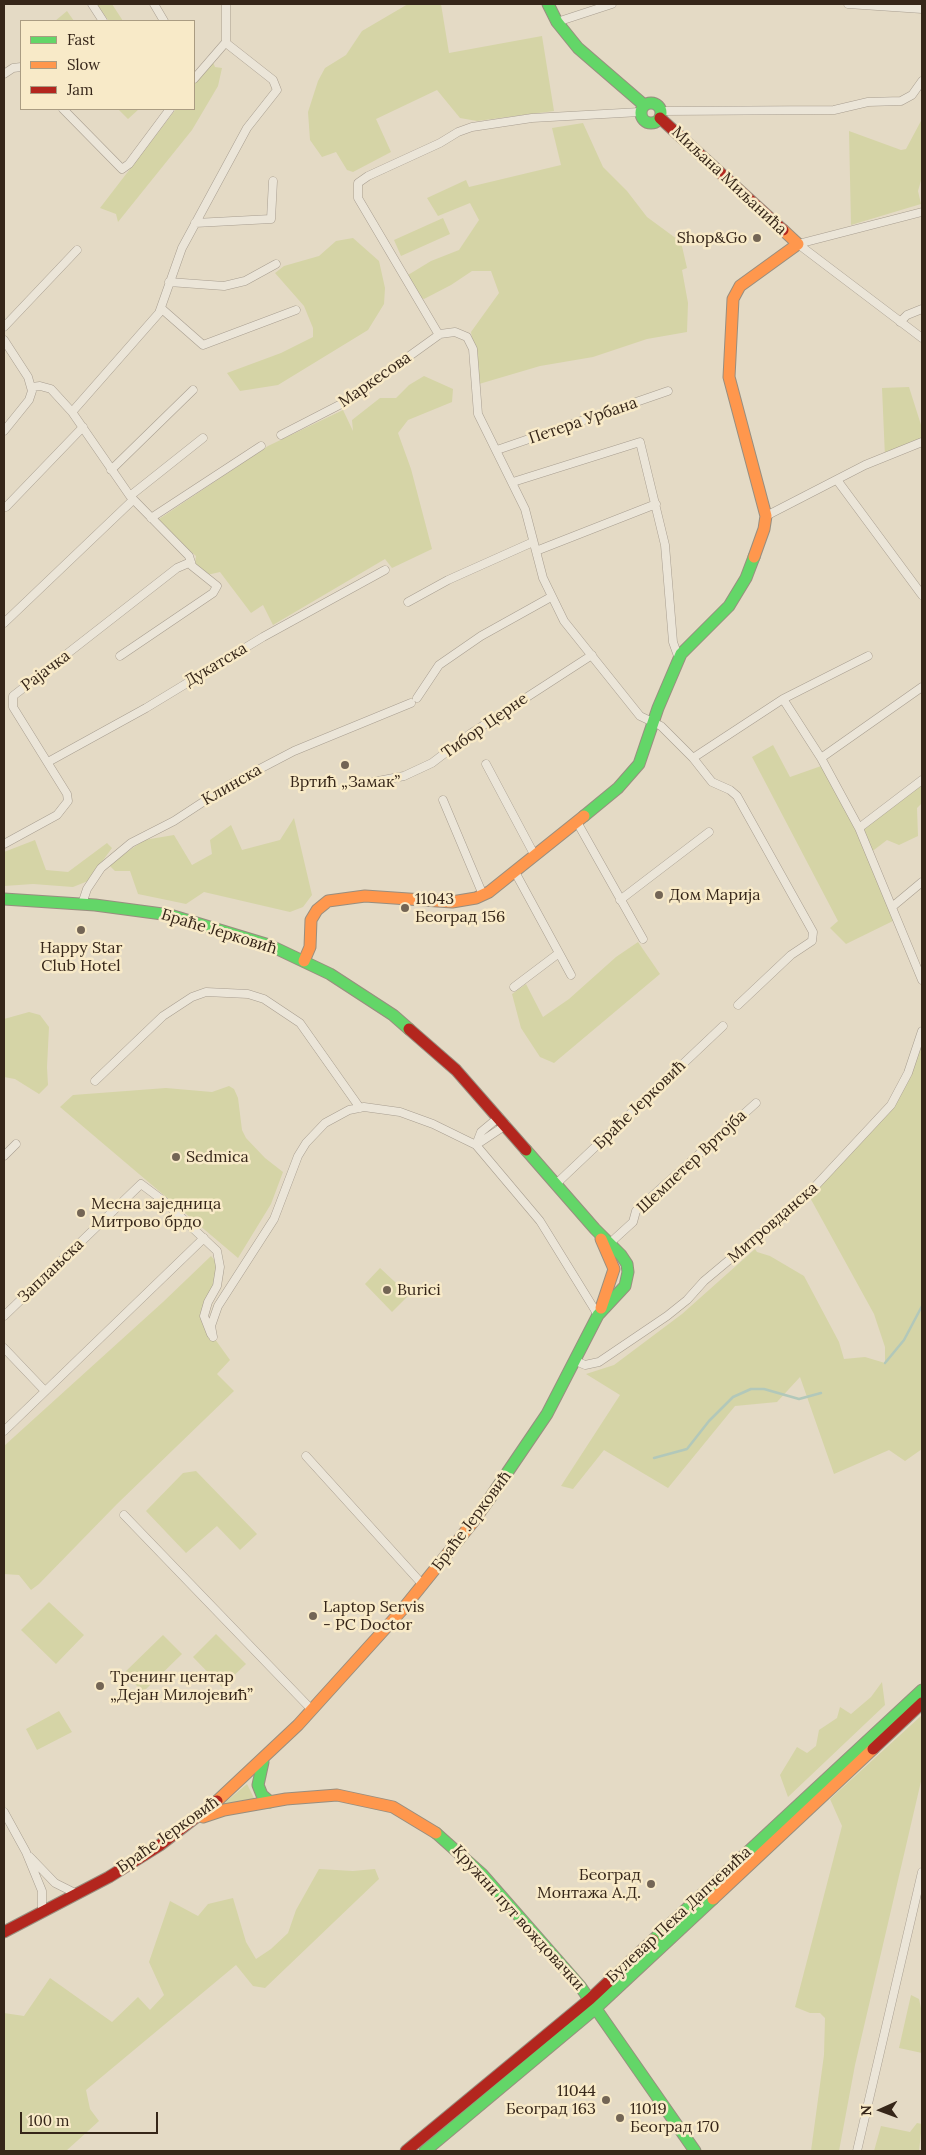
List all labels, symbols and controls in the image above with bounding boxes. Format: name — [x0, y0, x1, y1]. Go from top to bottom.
legend — [20, 20, 195, 110]
text: Fast — [67, 30, 95, 49]
text: Slow — [67, 55, 100, 74]
text: Jam — [67, 80, 94, 99]
street label: Миљана Миљанића — [668, 123, 790, 239]
place label: Shop&Go — [677, 228, 747, 248]
marker: Shop&Go — [751, 232, 763, 244]
street label: Маркесова — [335, 348, 415, 412]
street label: Петера Урбана — [526, 393, 640, 449]
street label: Дукатска — [181, 639, 251, 691]
street label: Рајачка — [18, 646, 74, 696]
street label: Тибор Церне — [438, 689, 532, 763]
marker: Вртић „Замак” — [339, 759, 351, 771]
street label: Клинска — [199, 760, 265, 810]
place label: Вртић „Замак” — [290, 772, 400, 792]
place label: Дом Марија — [669, 885, 760, 905]
place label: 11043 Београд 156 — [415, 889, 505, 927]
marker: Дом Марија — [653, 889, 665, 901]
marker: 11043 Београд 156 — [399, 902, 411, 914]
street label: Браће Јерковић — [159, 905, 279, 959]
marker: Happy Star Club Hotel — [75, 924, 87, 936]
place label: Happy Star Club Hotel — [40, 938, 122, 976]
street label: Браће Јерковић — [590, 1056, 690, 1154]
street label: Шемпетер Вртојба — [633, 1106, 751, 1218]
place label: Sedmica — [186, 1147, 249, 1167]
marker: Sedmica — [170, 1151, 182, 1163]
street label: Митровданска — [724, 1179, 822, 1267]
place label: Месна заједница Митрово брдо — [91, 1194, 221, 1232]
marker: Месна заједница Митрово брдо — [75, 1207, 87, 1219]
street label: Заплањска — [14, 1235, 88, 1307]
place label: Burici — [397, 1280, 441, 1300]
marker: Burici — [381, 1284, 393, 1296]
street label: Браће Јерковић — [428, 1467, 516, 1575]
place label: Laptop Servis - PC Doctor — [323, 1597, 424, 1635]
marker: Laptop Servis - PC Doctor — [307, 1610, 319, 1622]
place label: Тренинг центар „Дејан Милојевић” — [110, 1667, 253, 1705]
marker: Тренинг центар „Дејан Милојевић” — [94, 1680, 106, 1692]
street label: Браће Јерковић — [113, 1793, 223, 1877]
street label: Кружни пут вождовачки — [448, 1841, 588, 1995]
street label: Булевар Пека Дапчевића — [602, 1843, 756, 1987]
place label: Београд Монтажа А.Д. — [537, 1865, 641, 1903]
marker: Београд Монтажа А.Д. — [645, 1878, 657, 1890]
place label: 11044 Београд 163 — [506, 2081, 596, 2119]
north arrow — [856, 2085, 906, 2135]
marker: 11044 Београд 163 — [600, 2094, 612, 2106]
place label: 11019 Београд 170 — [630, 2099, 720, 2137]
scale bar — [22, 2102, 160, 2134]
text: N — [857, 2105, 875, 2116]
text: 100 m — [28, 2111, 69, 2130]
marker: 11019 Београд 170 — [614, 2112, 626, 2124]

